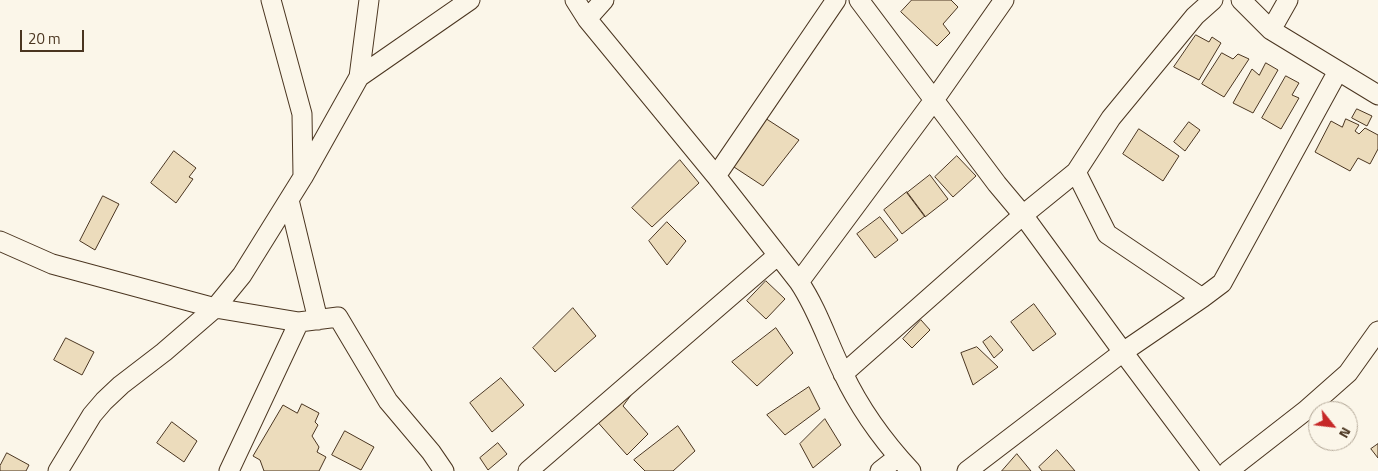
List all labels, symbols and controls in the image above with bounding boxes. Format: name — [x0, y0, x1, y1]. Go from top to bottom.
scale bar — [22, 20, 86, 52]
text: 20 m — [28, 27, 61, 50]
north arrow — [1308, 401, 1358, 451]
text: N — [1334, 424, 1357, 442]

